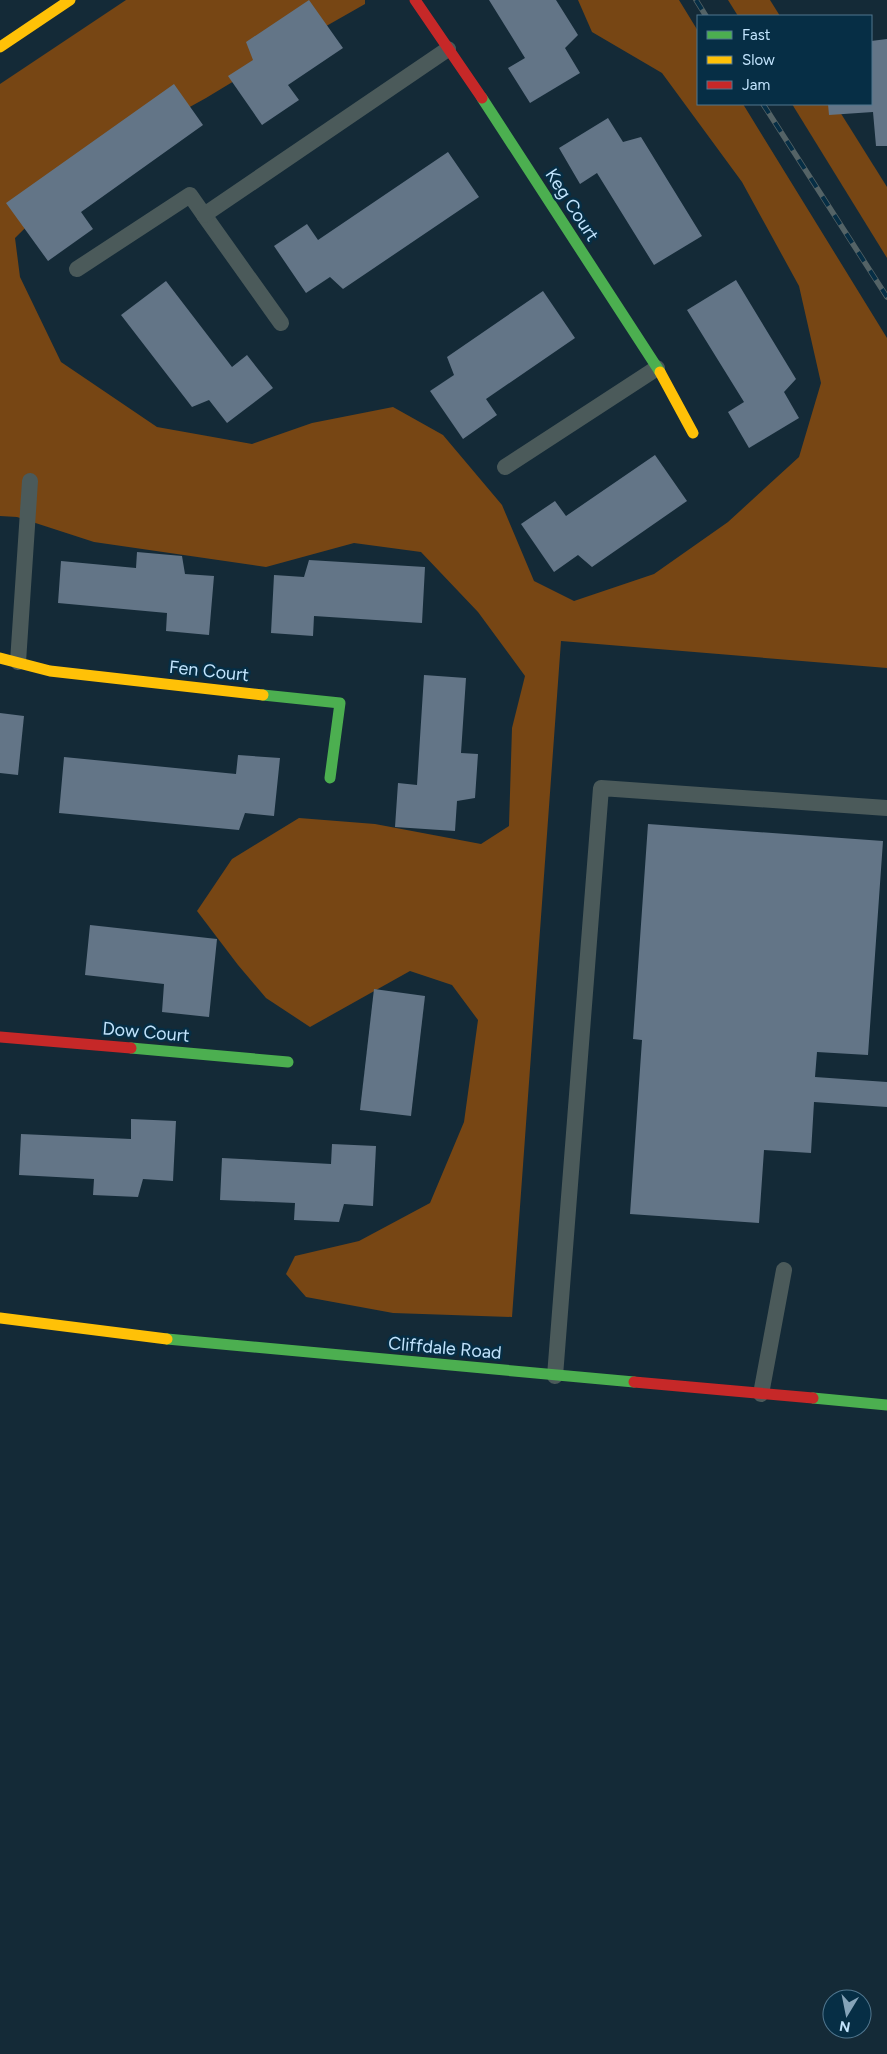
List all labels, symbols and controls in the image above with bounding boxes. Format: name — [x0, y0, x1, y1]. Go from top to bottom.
legend — [697, 15, 872, 105]
text: Fast — [742, 26, 771, 44]
text: Slow — [742, 51, 775, 69]
text: Jam — [742, 76, 770, 94]
street label: Keg Court — [540, 165, 604, 246]
street label: Fen Court — [168, 656, 250, 686]
street label: Dow Court — [101, 1017, 191, 1047]
street label: Cliffdale Road — [387, 1332, 503, 1364]
north arrow — [822, 1989, 872, 2039]
text: N — [838, 2017, 852, 2036]

